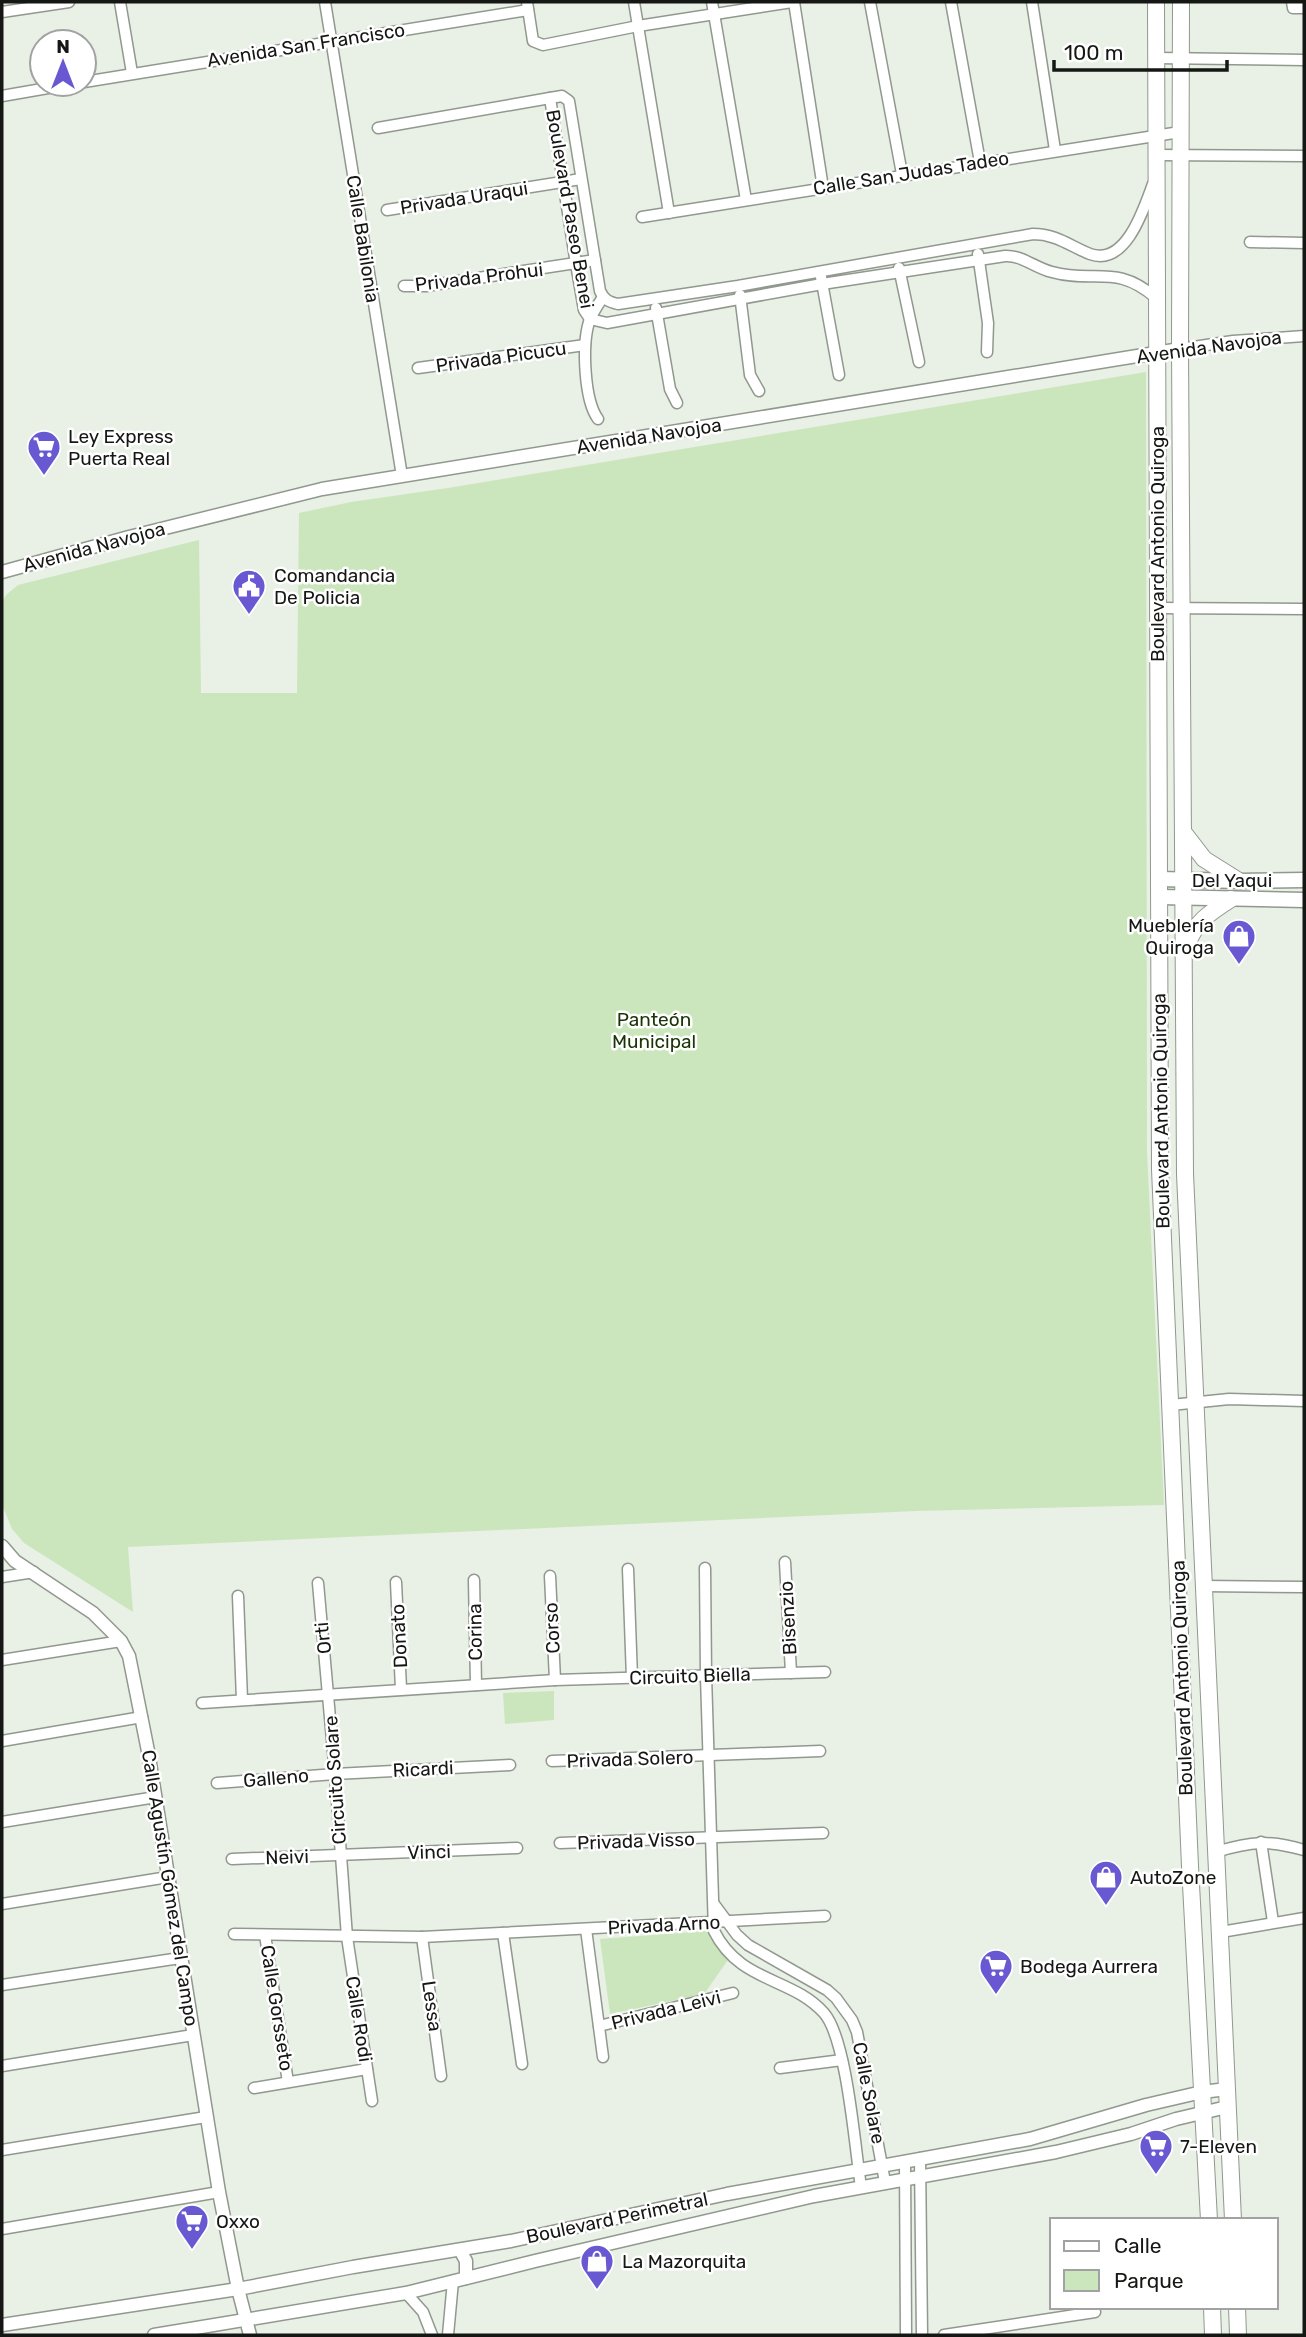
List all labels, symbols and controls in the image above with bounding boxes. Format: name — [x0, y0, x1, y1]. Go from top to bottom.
street label: Avenida San Francisco — [205, 18, 407, 72]
north arrow — [28, 28, 98, 98]
scale bar — [1054, 28, 1227, 72]
text: N — [56, 35, 70, 58]
text: 100 m — [1064, 40, 1123, 65]
street label: Boulevard Paseo Benei — [541, 108, 599, 310]
street label: Calle San Judas Tadeo — [812, 146, 1010, 200]
street label: Calle Babilonia — [342, 174, 384, 304]
street label: Privada Uraqui — [398, 177, 530, 219]
street label: Privada Prohui — [414, 258, 544, 296]
street label: Avenida Navojoa — [1135, 325, 1283, 369]
street label: Privada Picucu — [434, 336, 568, 378]
street label: Avenida Navojoa — [575, 413, 723, 459]
place label: Ley Express Puerta Real — [68, 425, 174, 470]
street label: Boulevard Antonio Quiroga — [1146, 426, 1169, 662]
supermarket icon: Ley Express Puerta Real — [25, 428, 63, 477]
street label: Avenida Navojoa — [20, 517, 168, 577]
place label: Comandancia De Policia — [274, 564, 395, 609]
public building icon: Comandancia De Policia — [230, 567, 268, 616]
street label: Del Yaqui — [1192, 869, 1272, 892]
place label: Mueblería Quiroga — [1128, 914, 1214, 959]
shop icon: Mueblería Quiroga — [1220, 917, 1258, 966]
street label: Boulevard Antonio Quiroga — [1147, 993, 1175, 1229]
park label: Panteón Municipal — [612, 1008, 696, 1053]
street label: Boulevard Antonio Quiroga — [1166, 1560, 1198, 1796]
street label: Bisenzio — [775, 1580, 801, 1656]
street label: Corso — [539, 1602, 565, 1654]
street label: Donato — [386, 1603, 412, 1669]
street label: Corina — [463, 1603, 487, 1661]
street label: Orti — [310, 1621, 336, 1655]
street label: Circuito Biella — [629, 1662, 751, 1690]
street label: Circuito Solare — [319, 1715, 351, 1845]
street label: Privada Solero — [566, 1745, 694, 1773]
street label: Calle Agustín Gómez del Campo — [137, 1748, 203, 2028]
street label: Ricardi — [392, 1756, 454, 1782]
street label: Galleno — [242, 1764, 310, 1792]
street label: Privada Visso — [577, 1827, 695, 1855]
street label: Vinci — [407, 1840, 451, 1864]
street label: Neivi — [265, 1845, 309, 1869]
shop icon: AutoZone — [1087, 1858, 1125, 1907]
place label: AutoZone — [1130, 1866, 1216, 1889]
street label: Privada Arno — [607, 1911, 721, 1939]
street label: Calle Gorsseto — [256, 1943, 298, 2073]
supermarket icon: Bodega Aurrera — [977, 1947, 1015, 1996]
place label: Bodega Aurrera — [1020, 1955, 1158, 1978]
street label: Calle Rodi — [341, 1974, 377, 2064]
street label: Lessa — [417, 1979, 447, 2033]
street label: Privada Leivi — [609, 1985, 723, 2035]
street label: Calle Solare — [848, 2040, 890, 2146]
supermarket icon: 7-Eleven — [1137, 2127, 1175, 2176]
place label: 7-Eleven — [1180, 2135, 1257, 2158]
street label: Boulevard Perimetral — [524, 2188, 710, 2248]
supermarket icon: Oxxo — [173, 2202, 211, 2251]
place label: Oxxo — [216, 2210, 260, 2233]
legend — [1050, 2218, 1278, 2309]
text: Calle — [1114, 2233, 1162, 2258]
shop icon: La Mazorquita — [578, 2242, 616, 2291]
place label: La Mazorquita — [622, 2250, 746, 2273]
text: Parque — [1114, 2268, 1184, 2293]

